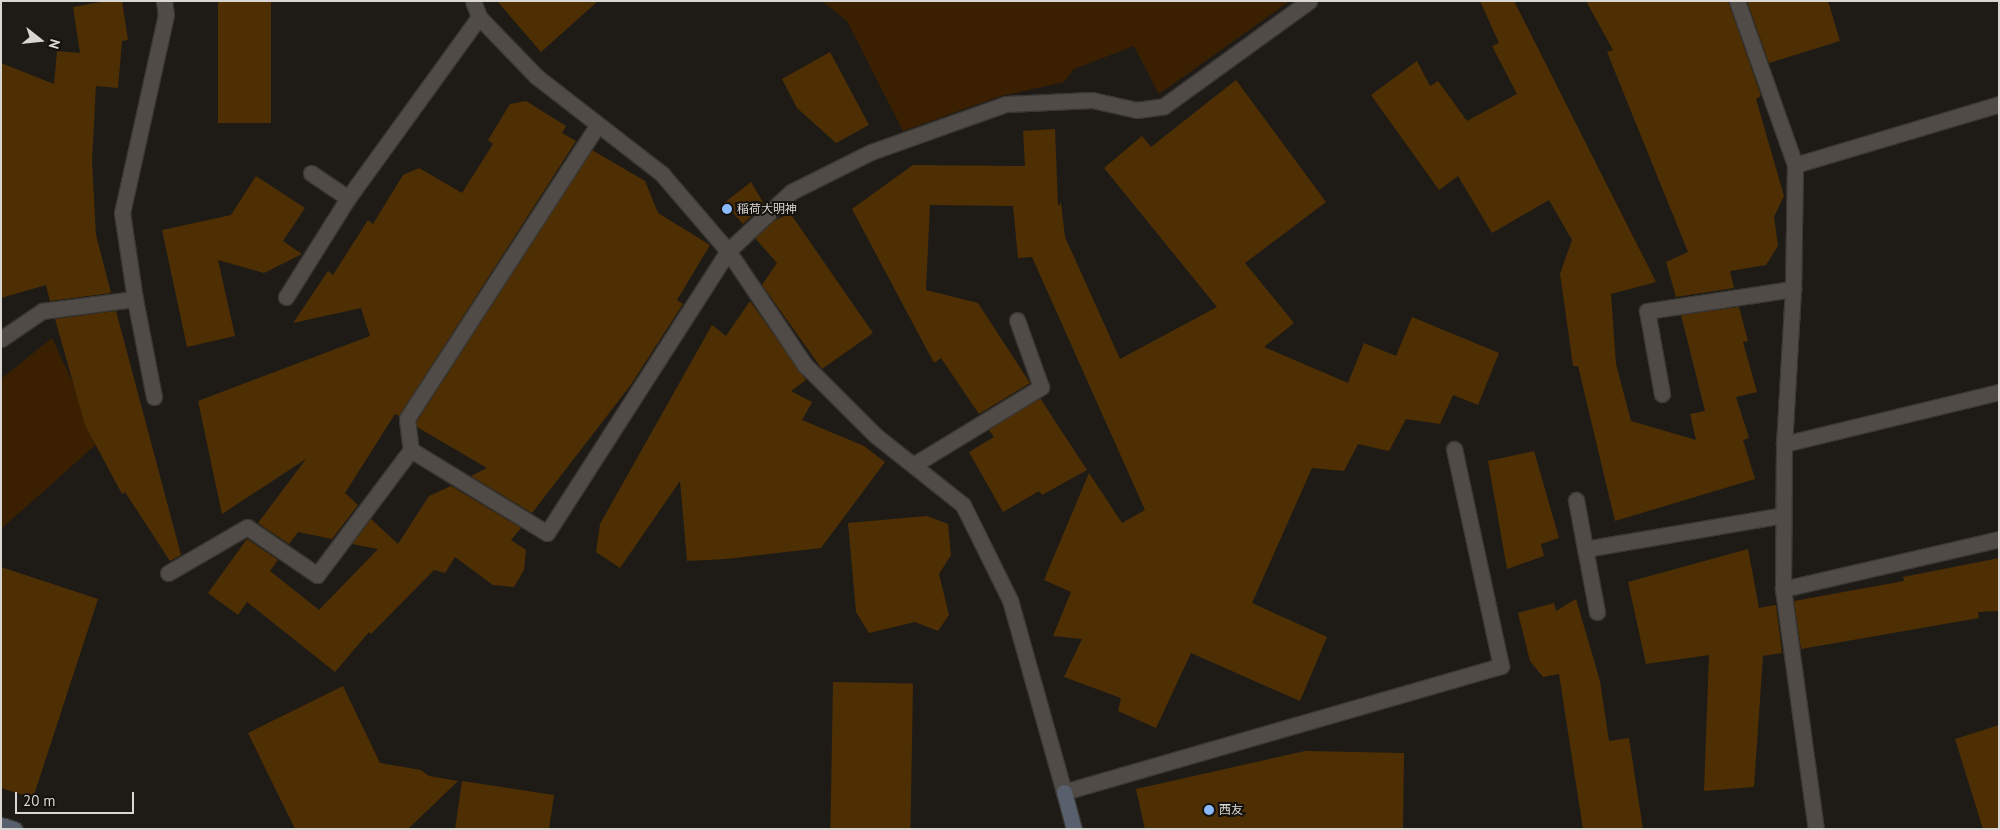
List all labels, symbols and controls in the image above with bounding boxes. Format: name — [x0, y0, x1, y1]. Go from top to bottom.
north arrow — [15, 15, 65, 65]
text: N — [45, 37, 64, 51]
place label: 稲荷大明神 — [737, 202, 797, 216]
marker: 稲荷大明神 — [721, 203, 733, 215]
scale bar — [18, 782, 136, 814]
text: 20 m — [23, 791, 56, 810]
place label: 西友 — [1219, 803, 1243, 817]
marker: 西友 — [1203, 804, 1215, 816]

